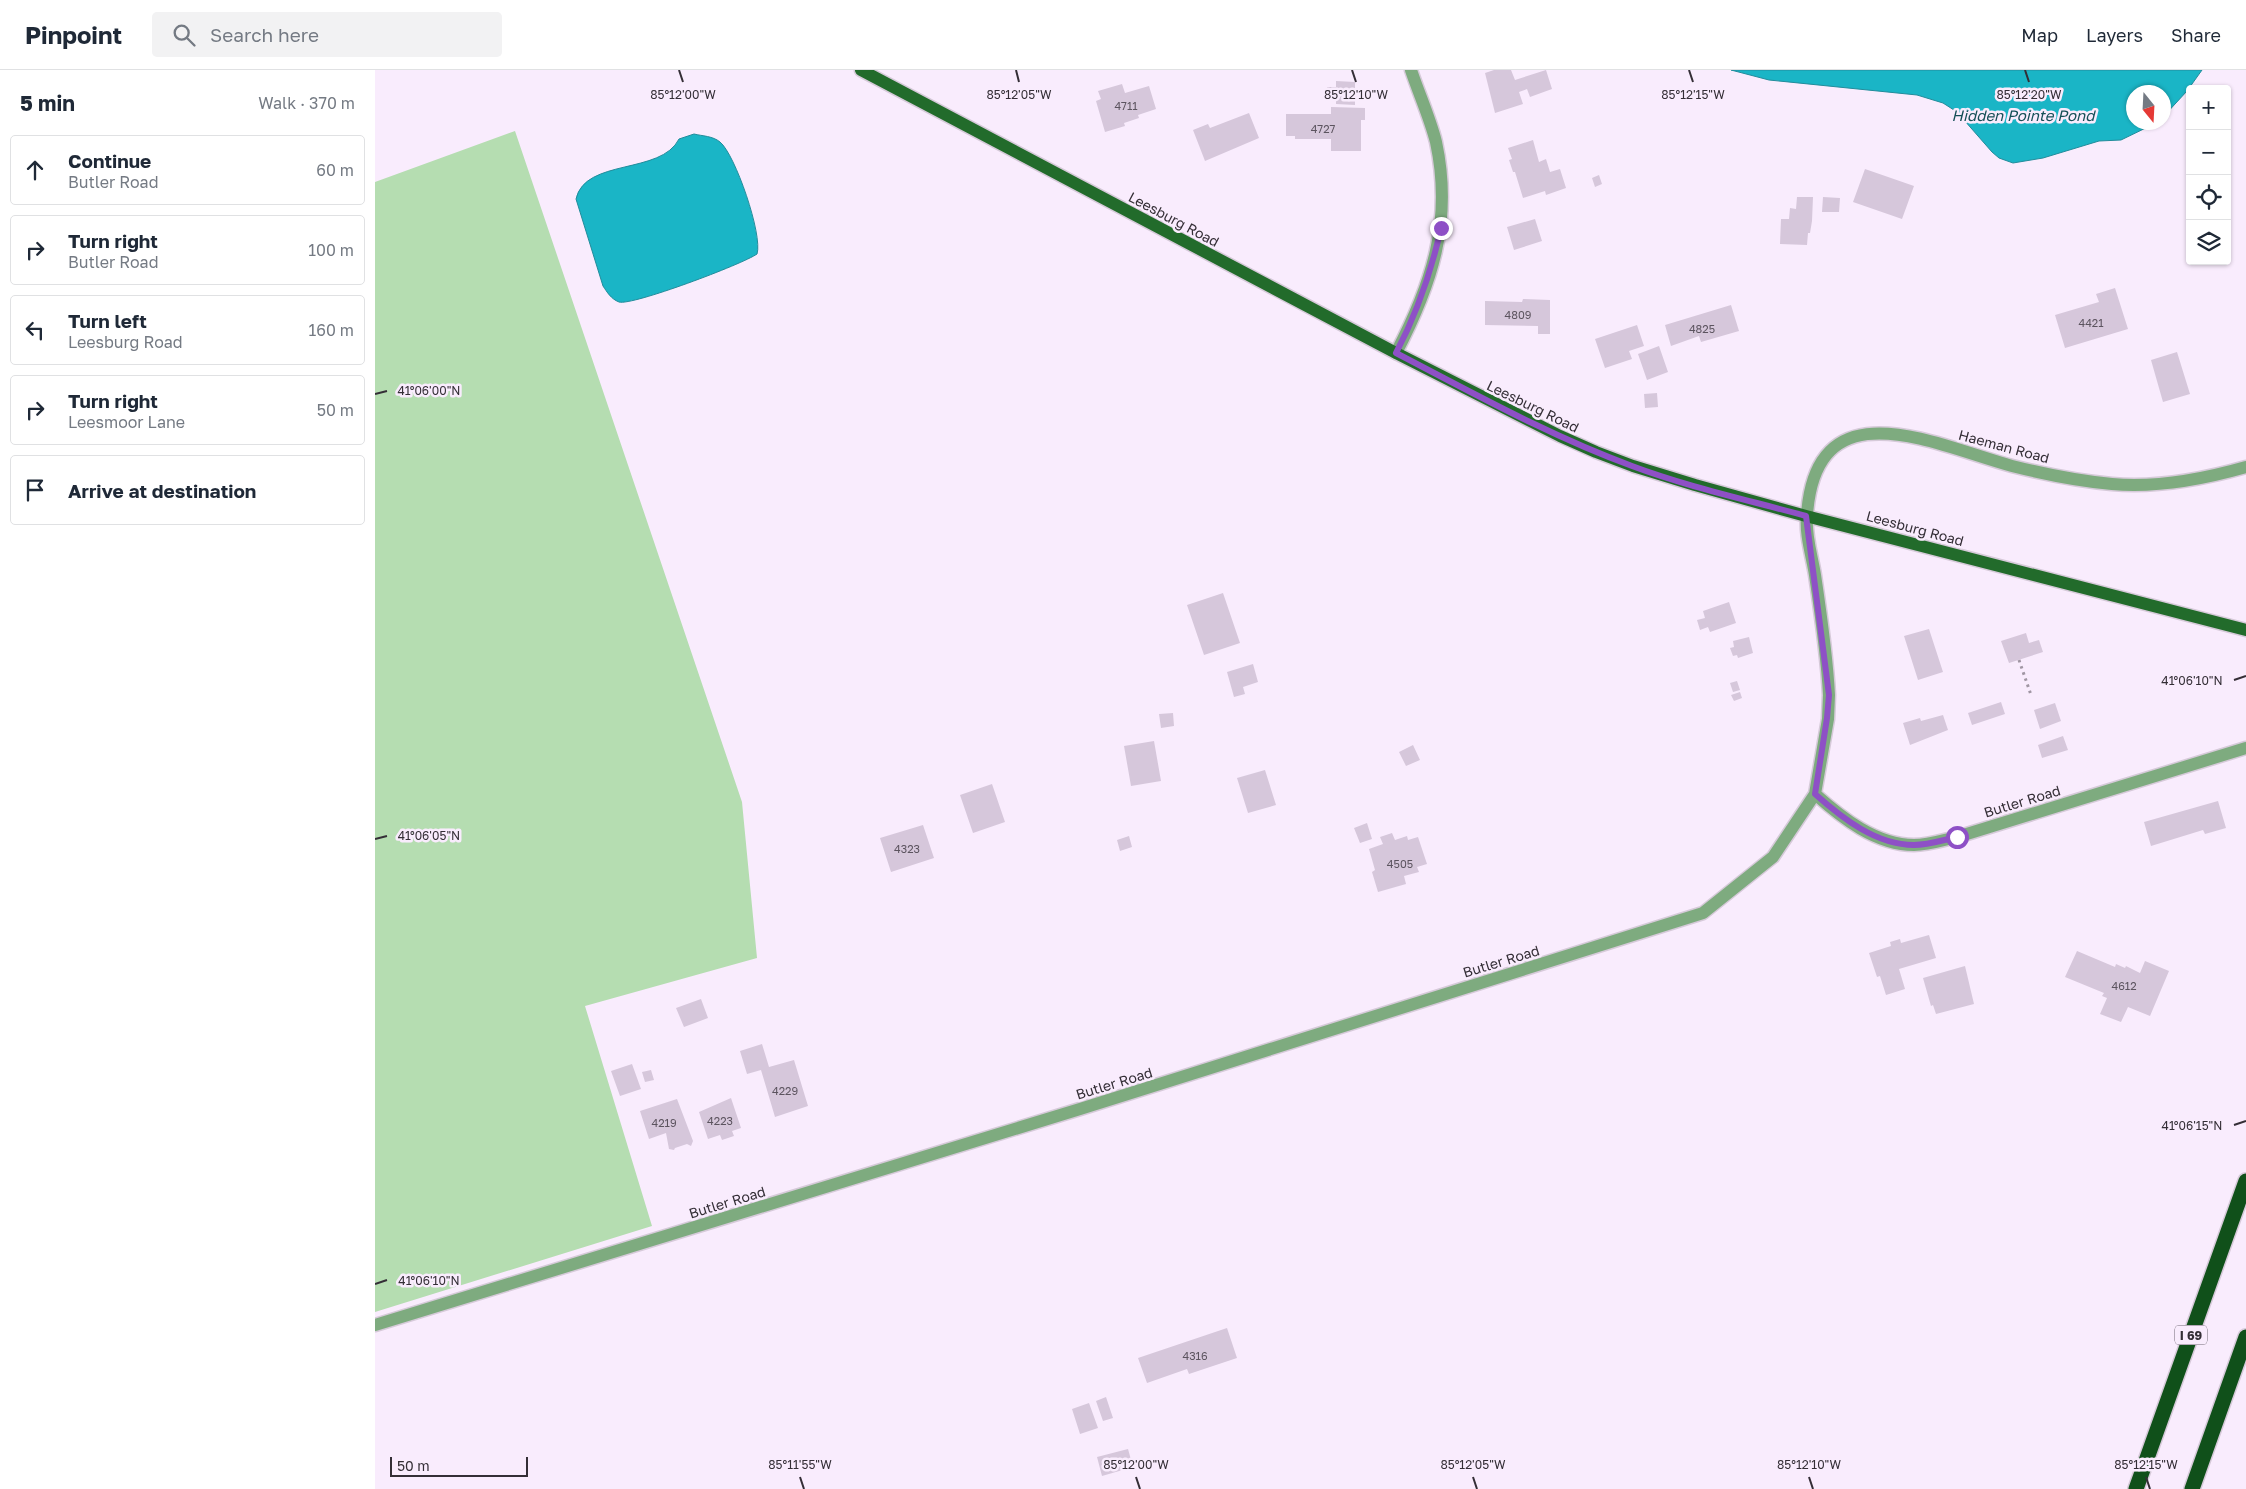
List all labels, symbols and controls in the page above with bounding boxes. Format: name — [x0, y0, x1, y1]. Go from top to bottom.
search box — [152, 12, 502, 57]
text: Pinpoint — [25, 20, 122, 49]
icon: search — [170, 21, 198, 49]
text: Search here — [210, 23, 319, 46]
text: Map — [2021, 24, 2058, 46]
text: Layers — [2086, 24, 2143, 46]
text: Share — [2171, 24, 2221, 46]
north arrow — [2126, 85, 2171, 130]
map controls — [2186, 85, 2231, 265]
button: + — [2186, 85, 2231, 130]
text: 85°12'00"W — [650, 87, 716, 102]
text: 85°12'05"W — [986, 87, 1052, 102]
text: 85°12'10"W — [1324, 87, 1389, 102]
text: 85°12'15"W — [1661, 87, 1725, 102]
text: 85°12'20"W — [1996, 87, 2062, 102]
text: 5 min — [20, 90, 75, 116]
text: Walk · 370 m — [258, 93, 355, 113]
house number: 4711 — [1114, 99, 1138, 112]
water label: Hidden Pointe Pond — [1952, 106, 2096, 124]
house number: 4727 — [1311, 122, 1336, 135]
button: − — [2186, 130, 2231, 175]
text: Continue — [68, 149, 151, 172]
icon: ahead — [21, 156, 49, 184]
text: 60 m — [316, 160, 354, 180]
text: Butler Road — [68, 172, 158, 192]
button: locate — [2186, 175, 2231, 220]
street label: Leesburg Road — [1126, 188, 1222, 250]
route end — [1430, 217, 1453, 240]
button: layers — [2186, 220, 2231, 265]
text: Turn right — [68, 229, 158, 252]
icon: right — [21, 236, 49, 264]
text: 100 m — [308, 240, 354, 260]
text: Butler Road — [68, 252, 158, 272]
house number: 4809 — [1505, 308, 1531, 321]
text: Turn left — [68, 309, 147, 332]
icon: left — [21, 316, 49, 344]
house number: 4421 — [2078, 316, 2104, 329]
text: 160 m — [308, 320, 354, 340]
house number: 4825 — [1689, 322, 1715, 335]
text: Leesburg Road — [68, 332, 183, 352]
street label: Leesburg Road — [1484, 376, 1582, 436]
text: 41°06'00"N — [398, 383, 460, 398]
text: Turn right — [68, 389, 158, 412]
icon: right — [21, 396, 49, 424]
text: 50 m — [317, 400, 354, 420]
text: Leesmoor Lane — [68, 412, 185, 432]
street label: Haeman Road — [1957, 426, 2051, 466]
icon: arrive — [21, 476, 49, 504]
text: Arrive at destination — [68, 479, 256, 502]
street label: Leesburg Road — [1864, 507, 1966, 549]
text: 41°06'10"N — [2161, 673, 2223, 688]
street label: Butler Road — [1982, 781, 2062, 821]
route start — [1946, 826, 1969, 849]
text: 41°06'05"N — [398, 828, 460, 843]
house number: 4323 — [894, 842, 920, 855]
house number: 4505 — [1387, 857, 1413, 870]
street label: Butler Road — [1461, 941, 1541, 981]
house number: 4612 — [2111, 979, 2137, 992]
street label: Butler Road — [1074, 1063, 1154, 1103]
house number: 4229 — [772, 1084, 798, 1097]
house number: 4223 — [707, 1114, 733, 1127]
house number: 4219 — [651, 1116, 677, 1129]
text: 41°06'15"N — [2162, 1118, 2222, 1133]
street label: Butler Road — [687, 1182, 767, 1222]
text: 41°06'10"N — [398, 1273, 460, 1288]
road number: I 69 — [2175, 1326, 2207, 1344]
house number: 4316 — [1182, 1349, 1208, 1362]
scale bar — [390, 1454, 527, 1477]
text: 50 m — [397, 1457, 430, 1474]
text: 85°11'55"W — [768, 1457, 832, 1472]
text: 85°12'00"W — [1103, 1457, 1169, 1472]
text: 85°12'05"W — [1440, 1457, 1506, 1472]
text: 85°12'10"W — [1777, 1457, 1842, 1472]
text: 85°12'15"W — [2114, 1457, 2178, 1472]

